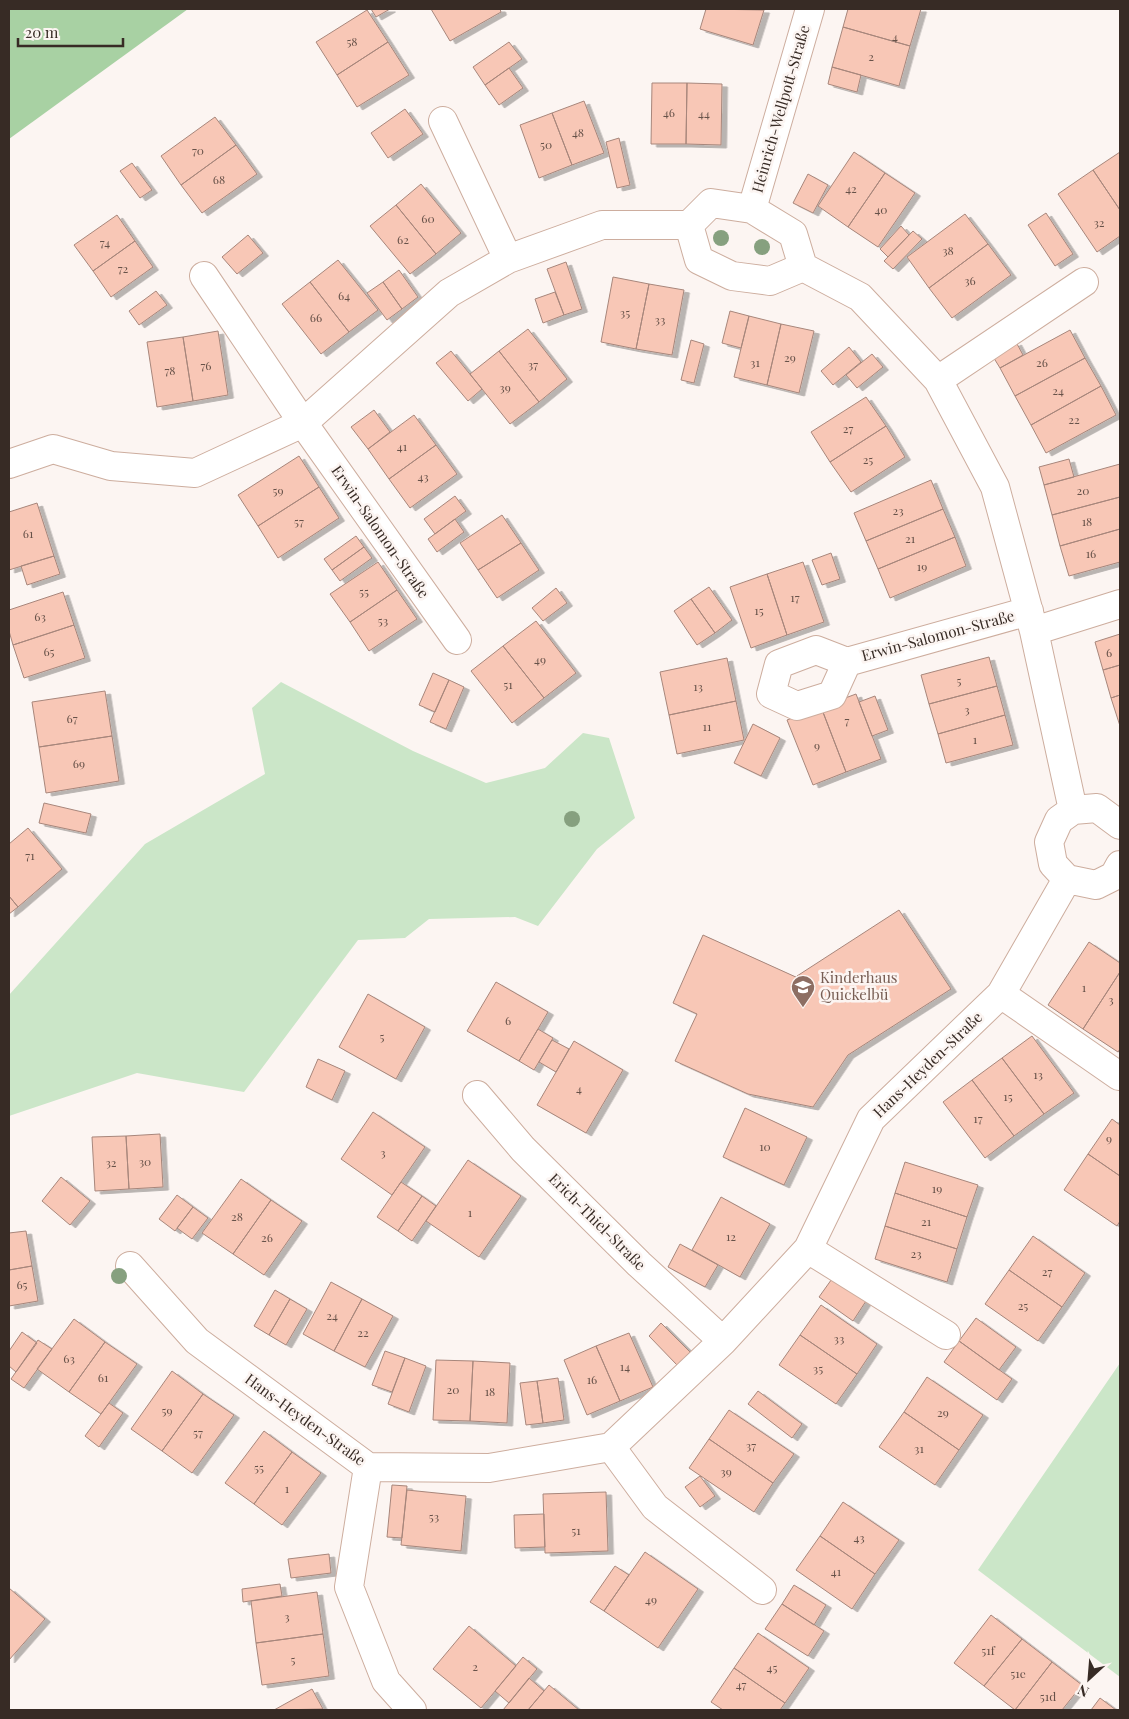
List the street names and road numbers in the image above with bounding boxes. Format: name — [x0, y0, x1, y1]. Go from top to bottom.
street label: Heinrich-Wellpott-Straße — [747, 23, 814, 195]
street label: Erwin-Salomon-Straße — [327, 461, 434, 602]
street label: Erwin-Salomon-Straße — [859, 605, 1016, 665]
street label: Hans-Heyden-Straße — [868, 1007, 986, 1122]
street label: Erich-Thiel-Straße — [545, 1168, 651, 1274]
street label: Hans-Heyden-Straße — [241, 1369, 370, 1470]

